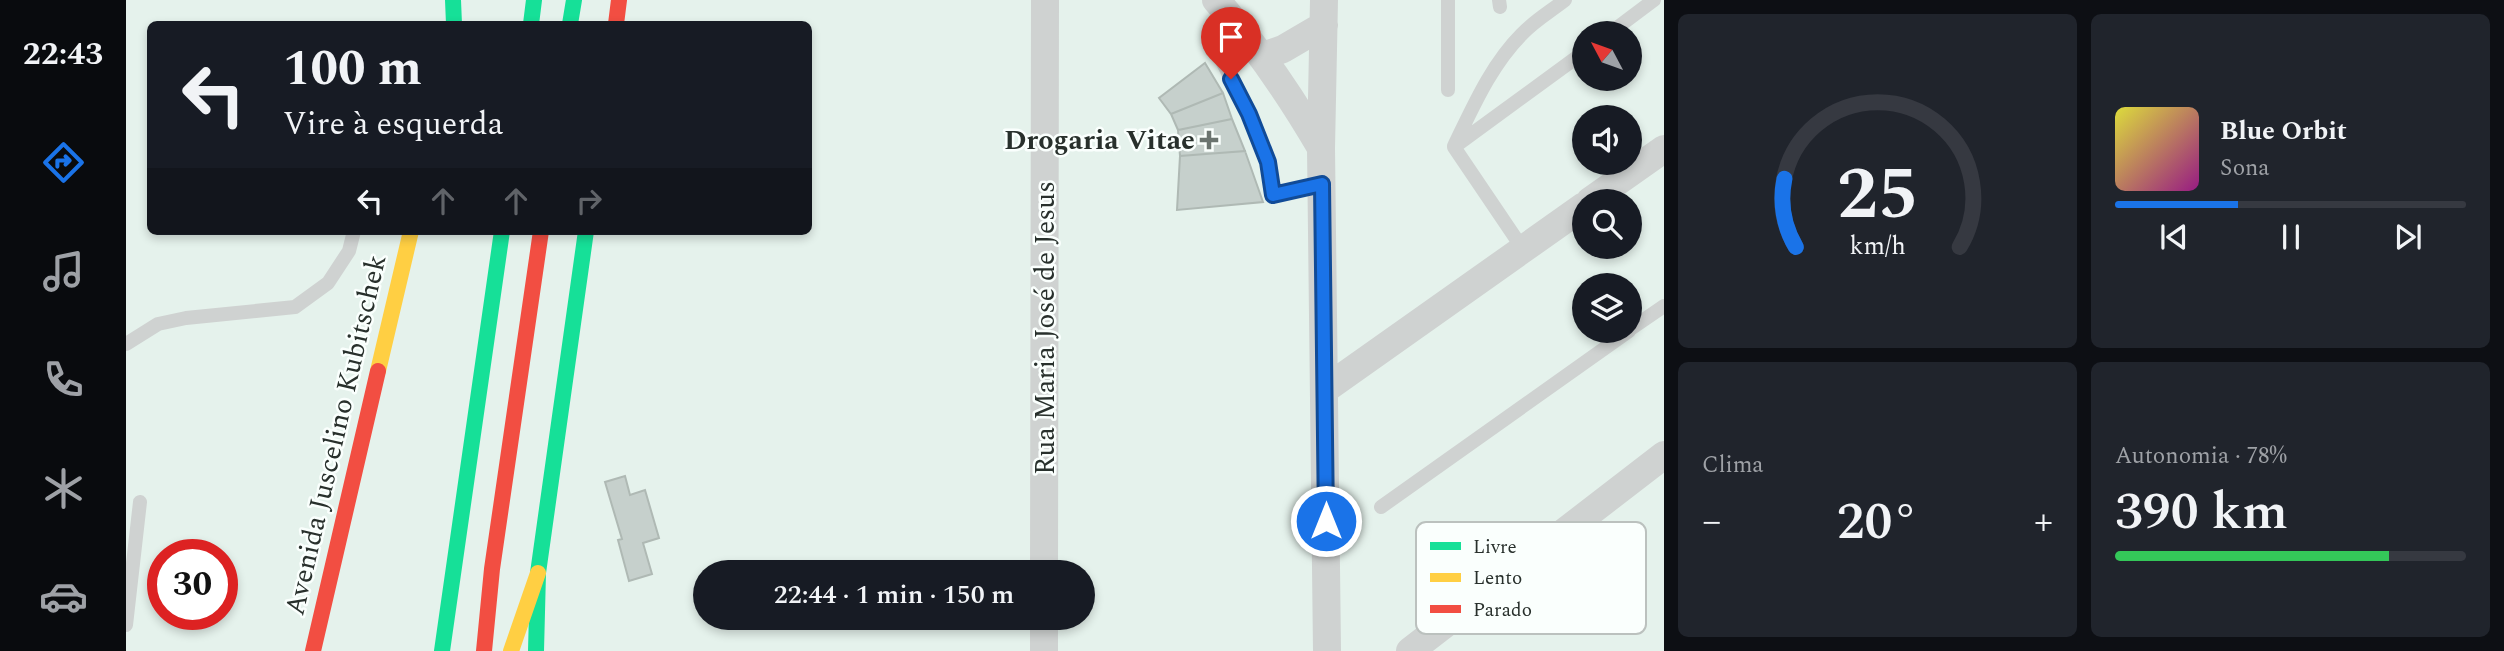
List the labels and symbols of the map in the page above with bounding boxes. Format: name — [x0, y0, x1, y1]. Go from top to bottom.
pin — [1201, 7, 1261, 79]
north arrow — [1572, 21, 1642, 91]
place label: Drogaria Vitae — [1004, 119, 1195, 162]
marker: Drogaria Vitae — [1201, 132, 1217, 148]
street label: Rua Maria José de Jesus — [1024, 181, 1067, 475]
street label: Avenida Juscelino Kubitschek — [274, 250, 398, 620]
position arrow — [1289, 484, 1363, 558]
legend — [1416, 522, 1646, 634]
text: Livre — [1473, 533, 1517, 562]
speed limit sign: 30 — [147, 539, 238, 630]
text: Lento — [1473, 564, 1522, 593]
text: Parado — [1473, 596, 1532, 625]

